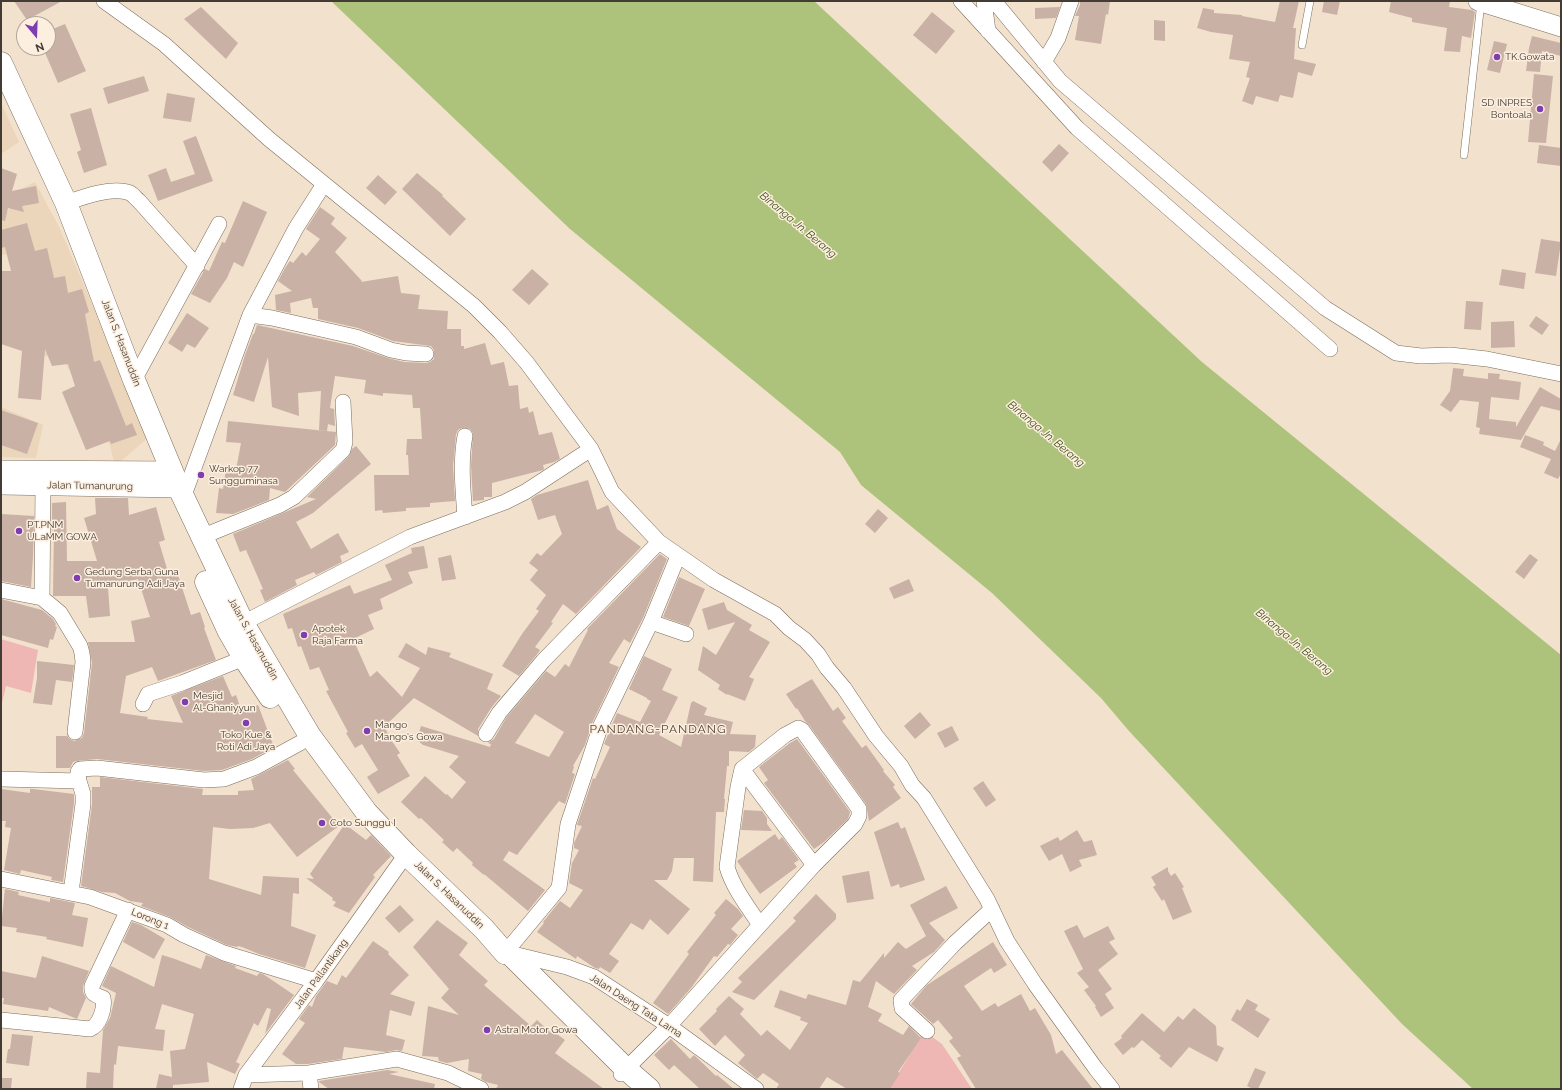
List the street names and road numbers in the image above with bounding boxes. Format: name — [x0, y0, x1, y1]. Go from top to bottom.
street label: Jalan S. Hasanuddin — [99, 298, 143, 388]
street label: Jalan Tumanurung — [47, 479, 133, 493]
street label: Jalan S. Hasanuddin — [225, 596, 281, 682]
street label: Jalan S. Hasanuddin — [412, 859, 486, 931]
street label: Lorong 1 — [129, 906, 171, 932]
street label: Jalan Pallantikang — [292, 937, 350, 1011]
street label: Jalan Daeng Tata Lama — [588, 972, 684, 1040]

